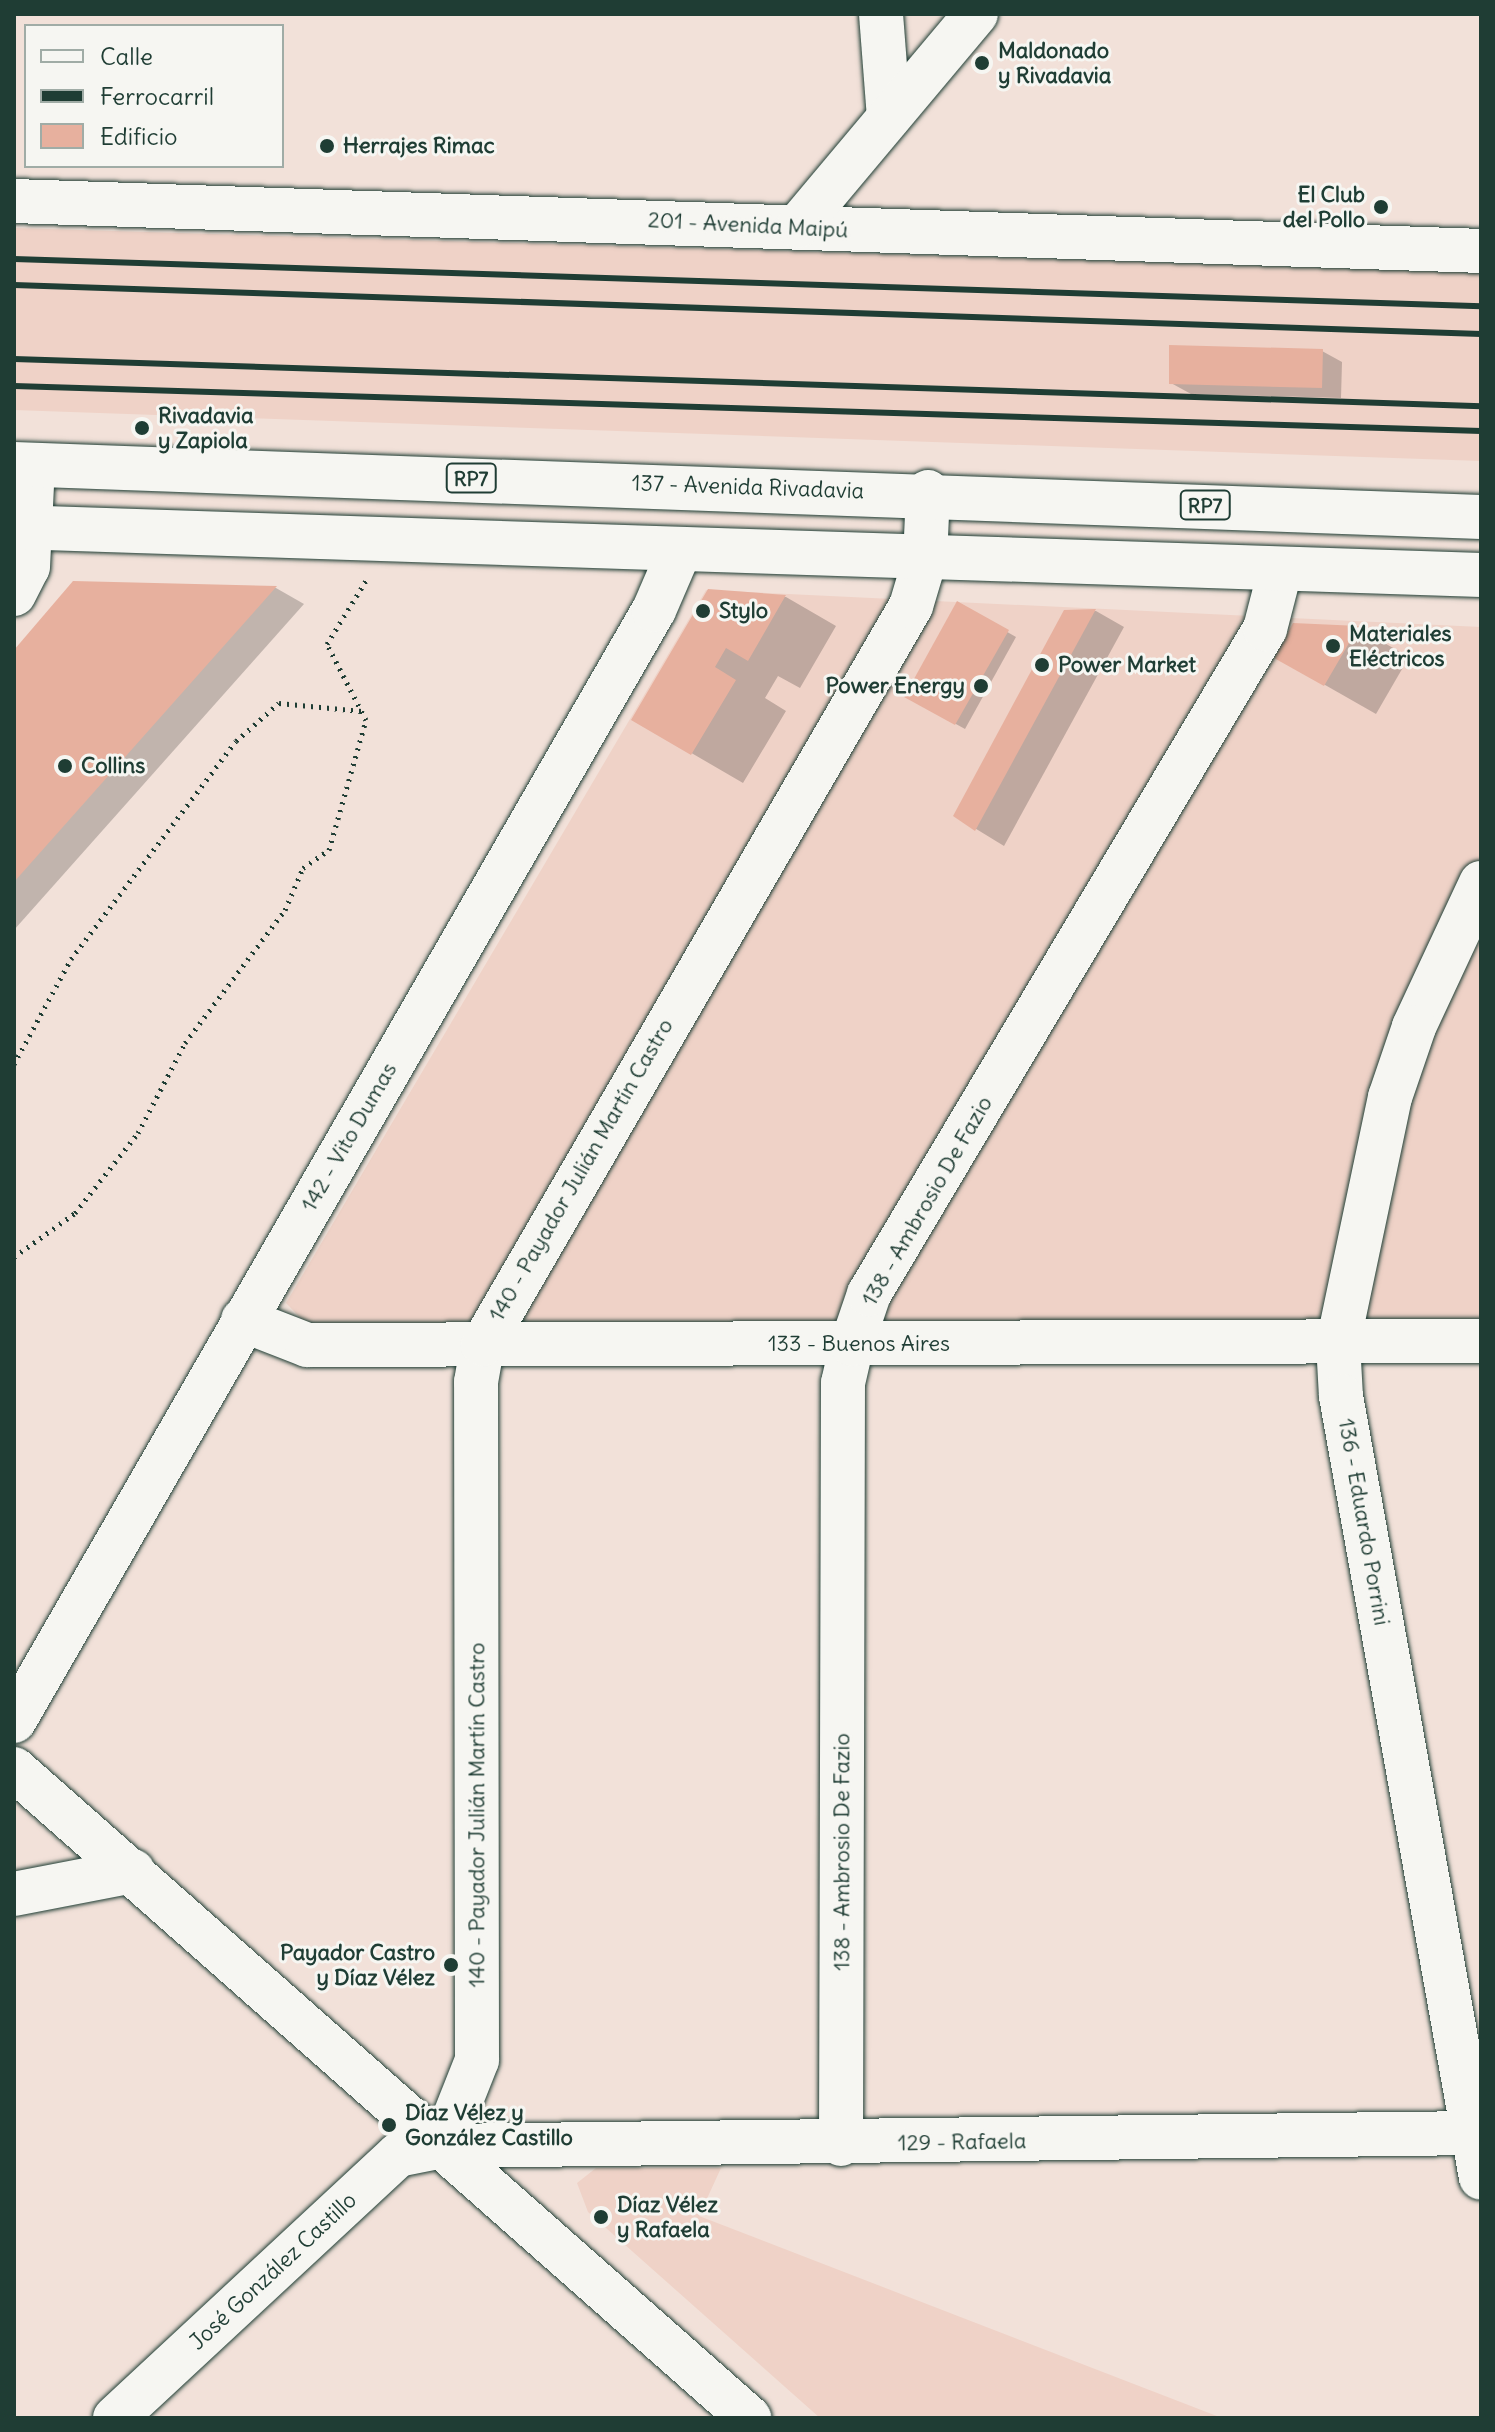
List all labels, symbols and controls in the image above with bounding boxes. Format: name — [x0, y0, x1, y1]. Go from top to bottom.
legend — [24, 24, 284, 168]
place label: Maldonado y Rivadavia — [998, 37, 1111, 88]
text: Calle — [100, 41, 153, 71]
marker: Maldonado y Rivadavia — [973, 54, 991, 72]
text: Ferrocarril — [100, 81, 214, 111]
text: Edificio — [100, 121, 178, 151]
place label: Herrajes Rimac — [343, 133, 495, 159]
marker: Herrajes Rimac — [318, 137, 336, 155]
place label: El Club del Pollo — [1283, 181, 1365, 232]
marker: El Club del Pollo — [1372, 198, 1390, 216]
street label: 201 - Avenida Maipú — [647, 207, 849, 243]
place label: Rivadavia y Zapiola — [158, 402, 254, 454]
marker: Rivadavia y Zapiola — [133, 419, 151, 437]
road number: RP7 — [445, 462, 497, 494]
street label: 137 - Avenida Rivadavia — [631, 470, 865, 504]
road number: RP7 — [1179, 489, 1231, 521]
place label: Stylo — [719, 598, 768, 624]
marker: Stylo — [694, 602, 712, 620]
place label: Materiales Eléctricos — [1349, 620, 1452, 672]
marker: Materiales Eléctricos — [1324, 637, 1342, 655]
place label: Power Market — [1058, 652, 1196, 678]
marker: Power Market — [1033, 656, 1051, 674]
place label: Power Energy — [826, 673, 965, 699]
marker: Power Energy — [972, 677, 990, 695]
place label: Collins — [81, 753, 145, 779]
marker: Collins — [56, 757, 74, 775]
street label: 140 - Payador Julián Martín Castro — [483, 1014, 679, 1326]
street label: 142 - Vito Dumas — [296, 1058, 402, 1216]
street label: 138 - Ambrosio De Fazio — [856, 1092, 998, 1310]
street label: 133 - Buenos Aires — [768, 1331, 950, 1357]
street label: 136 - Eduardo Porrini — [1333, 1416, 1395, 1628]
street label: 140 - Payador Julián Martín Castro — [464, 1643, 490, 1987]
street label: 138 - Ambrosio De Fazio — [829, 1733, 855, 1971]
place label: Payador Castro y Díaz Vélez — [280, 1939, 435, 1990]
marker: Payador Castro y Díaz Vélez — [442, 1956, 460, 1974]
place label: Díaz Vélez y González Castillo — [405, 2099, 573, 2150]
marker: Díaz Vélez y González Castillo — [380, 2116, 398, 2134]
street label: 129 - Rafaela — [898, 2128, 1026, 2156]
street label: José González Castillo — [184, 2187, 362, 2355]
place label: Díaz Vélez y Rafaela — [617, 2191, 718, 2242]
marker: Díaz Vélez y Rafaela — [592, 2208, 610, 2226]

